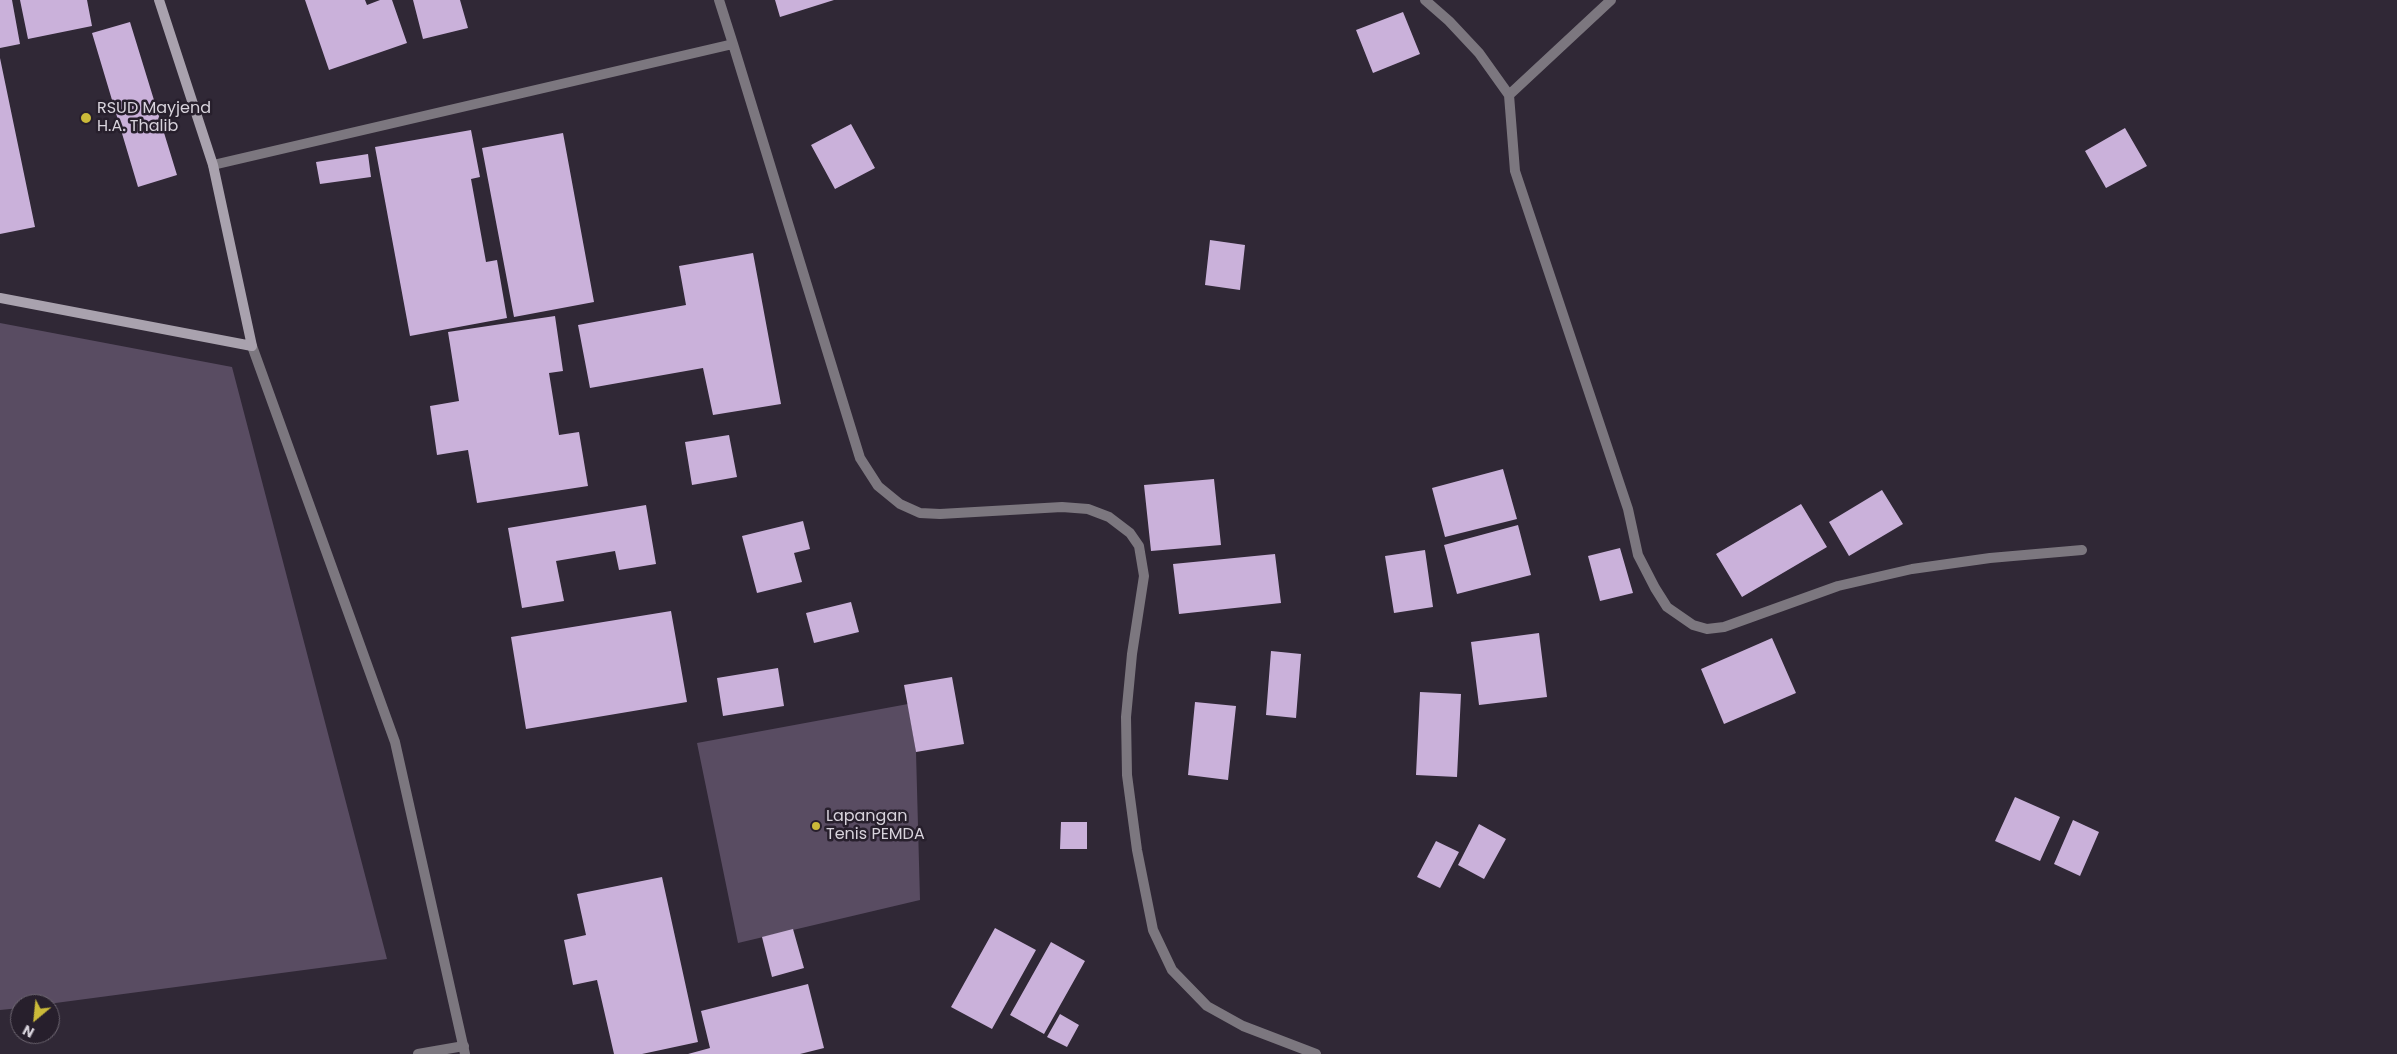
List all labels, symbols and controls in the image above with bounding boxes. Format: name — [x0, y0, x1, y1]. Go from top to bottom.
place label: RSUD Mayjend H.A. Thalib — [97, 99, 211, 137]
marker: RSUD Mayjend H.A. Thalib — [79, 111, 93, 125]
place label: Lapangan Tenis PEMDA — [826, 807, 925, 845]
marker: Lapangan Tenis PEMDA — [810, 820, 822, 832]
north arrow — [10, 994, 60, 1044]
text: N — [19, 1020, 38, 1043]

